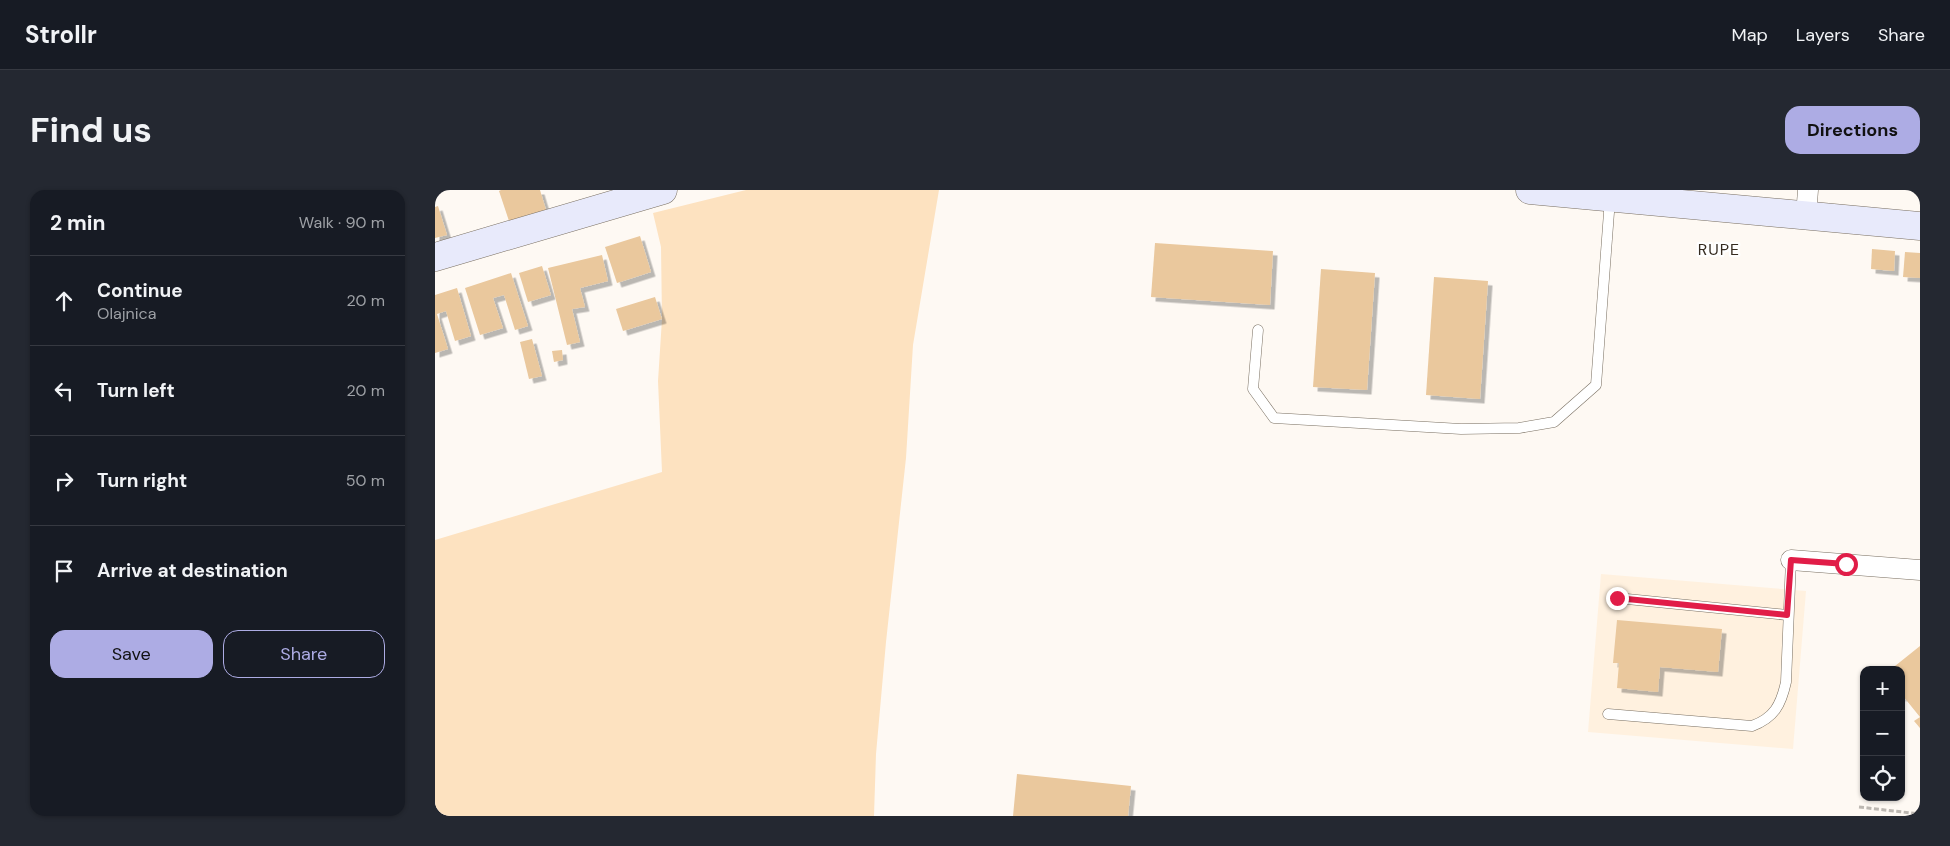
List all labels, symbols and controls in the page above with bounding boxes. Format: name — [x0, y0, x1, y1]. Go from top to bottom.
text: Strollr — [25, 19, 97, 50]
text: Map — [1732, 23, 1768, 47]
text: Layers — [1796, 23, 1850, 47]
text: Share — [1878, 23, 1925, 47]
button: Directions — [1785, 106, 1920, 154]
text: Find us — [30, 107, 152, 153]
text: 2 min — [50, 209, 106, 237]
text: Walk · 90 m — [299, 212, 385, 233]
district label: RUPE — [1698, 239, 1740, 260]
text: Continue — [97, 278, 183, 303]
icon: ahead — [50, 287, 78, 315]
text: 20 m — [346, 290, 385, 311]
text: Olajnica — [97, 303, 156, 324]
icon: left — [50, 377, 78, 405]
text: Turn left — [97, 378, 175, 403]
text: 20 m — [346, 380, 385, 401]
icon: right — [50, 467, 78, 495]
text: Turn right — [97, 468, 187, 493]
text: 50 m — [346, 470, 385, 491]
route start — [1835, 553, 1858, 576]
icon: arrive — [50, 557, 78, 585]
text: Arrive at destination — [97, 558, 288, 583]
route end — [1606, 587, 1629, 610]
button: Save — [50, 630, 213, 678]
button: Share — [223, 630, 385, 678]
map controls — [1860, 666, 1905, 801]
button: + — [1860, 666, 1905, 711]
button: − — [1860, 711, 1905, 756]
button: locate — [1860, 756, 1905, 801]

